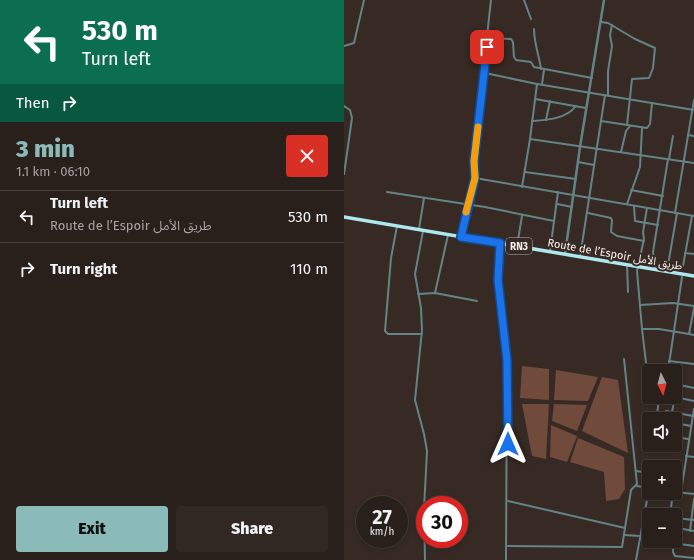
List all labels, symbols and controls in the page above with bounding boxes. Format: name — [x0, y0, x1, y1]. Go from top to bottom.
text: 530 m — [82, 14, 158, 47]
icon: left — [16, 16, 68, 68]
pin — [470, 30, 504, 64]
icon: arrive — [476, 36, 498, 58]
text: Turn left — [82, 48, 151, 70]
icon: right — [58, 92, 80, 114]
text: Then — [16, 94, 50, 112]
text: 3 min — [16, 135, 75, 163]
button: close — [286, 135, 328, 177]
text: 1.1 km · 06:10 — [16, 164, 90, 179]
text: Turn left — [50, 194, 108, 212]
icon: left — [16, 206, 38, 228]
text: 530 m — [288, 208, 328, 226]
text: Route de l’Espoir طريق الأمل — [50, 218, 212, 233]
street label: Route de l’Espoir طريق الأمل — [546, 236, 683, 273]
road number: RN3 — [506, 238, 532, 254]
icon: right — [16, 258, 38, 280]
text: Turn right — [50, 260, 117, 278]
text: 110 m — [290, 260, 328, 278]
north arrow — [642, 364, 682, 404]
map controls — [642, 364, 682, 548]
button: sound — [642, 412, 682, 452]
position arrow — [487, 423, 529, 465]
button: + — [642, 460, 682, 500]
speed limit sign: 30 — [416, 496, 468, 548]
text: 27 — [372, 505, 392, 529]
button: Exit — [16, 506, 168, 552]
button: Share — [176, 506, 328, 552]
button: − — [642, 508, 682, 548]
text: km/h — [370, 526, 394, 538]

